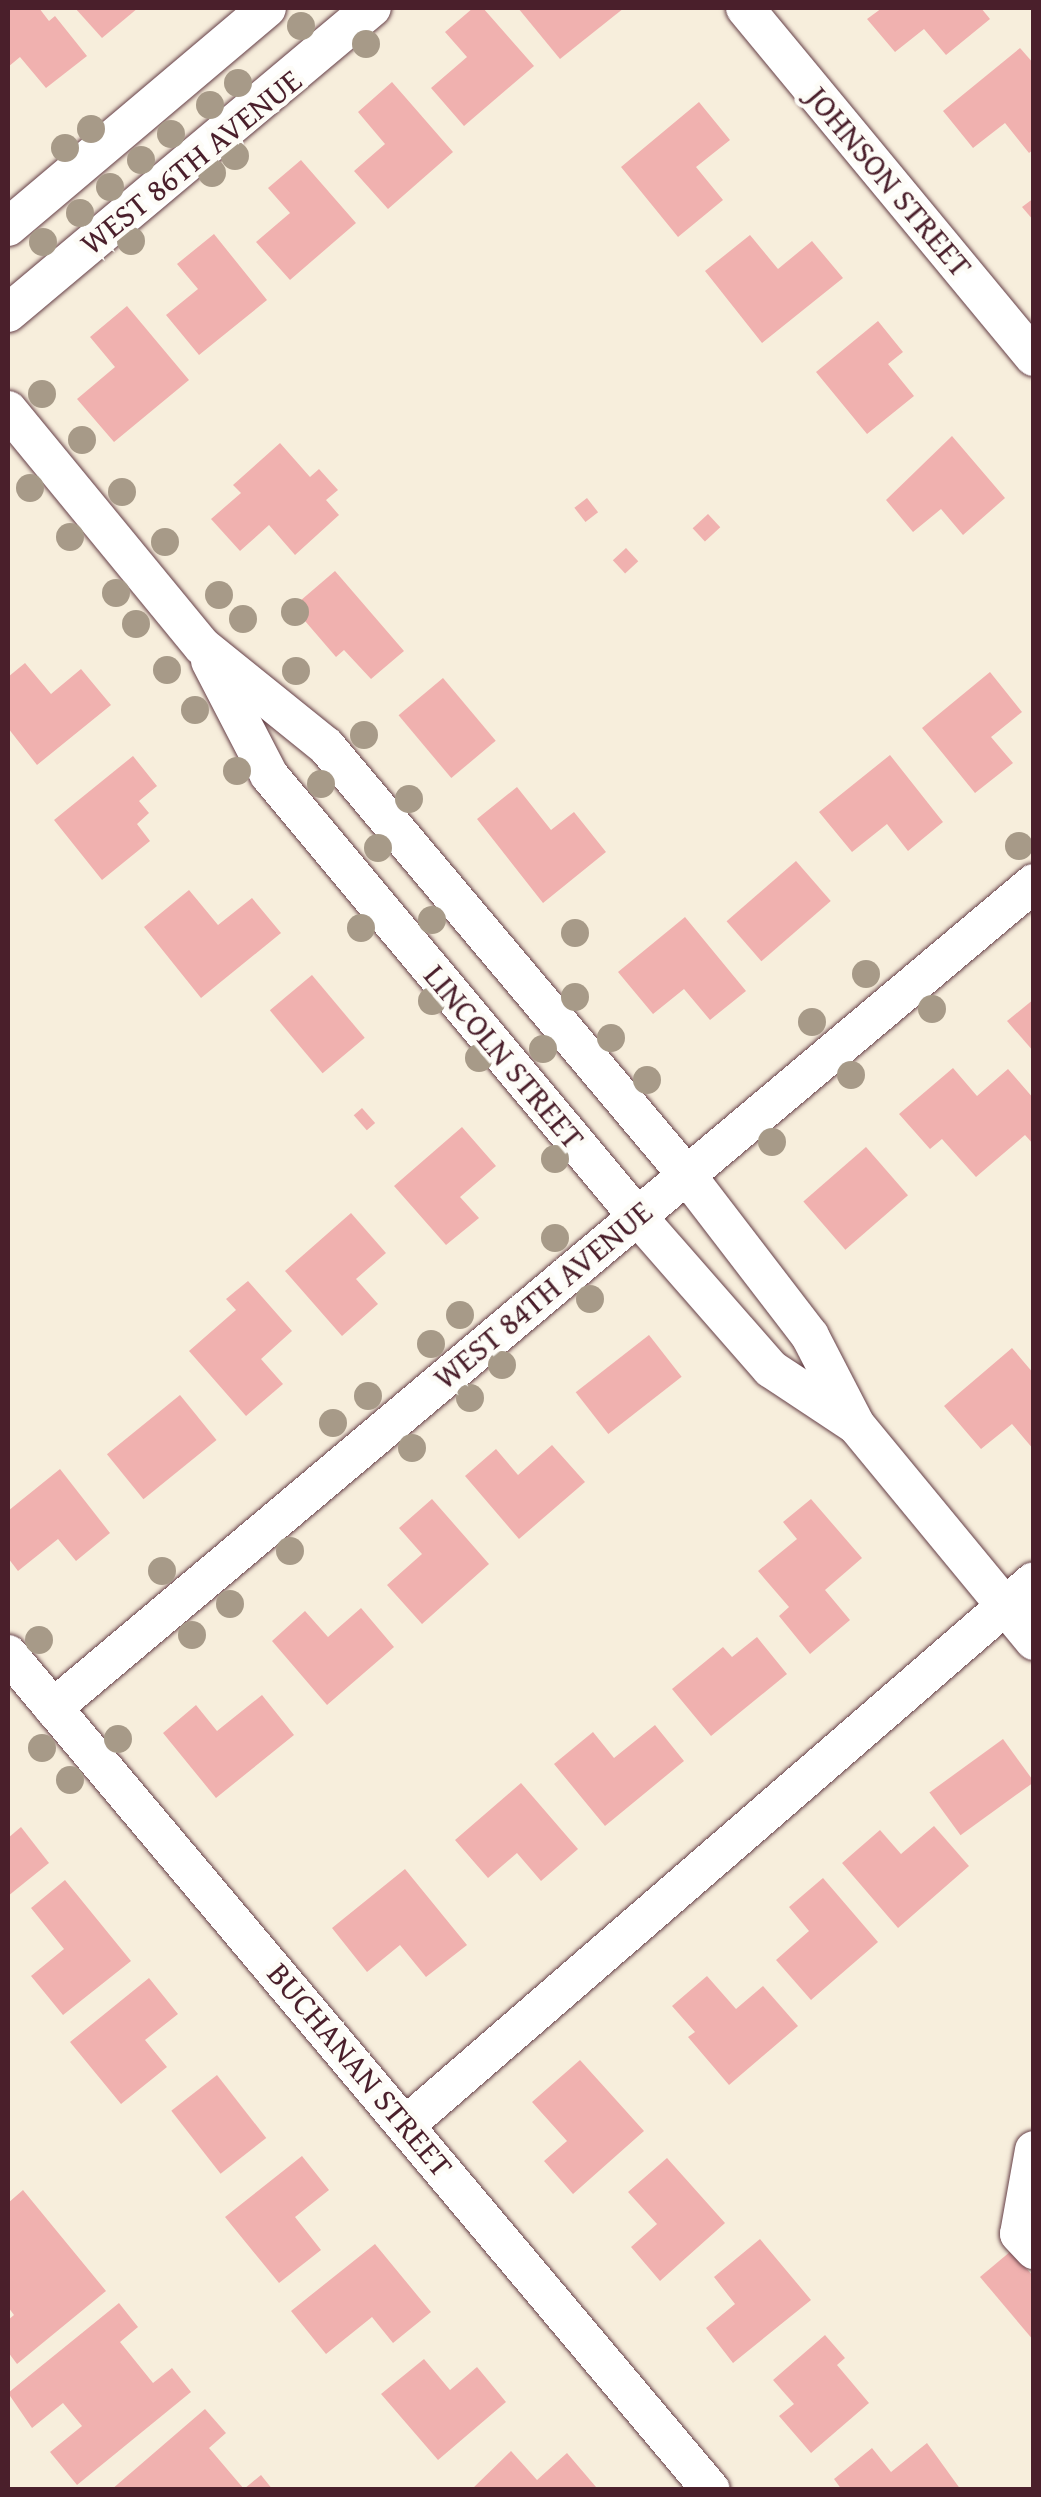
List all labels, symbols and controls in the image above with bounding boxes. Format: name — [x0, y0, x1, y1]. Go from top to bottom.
street label: WEST 86TH AVENUE — [73, 61, 309, 263]
street label: JOHNSON STREET — [798, 79, 980, 285]
street label: LINCOLN STREET — [416, 957, 592, 1157]
street label: WEST 84TH AVENUE — [426, 1192, 660, 1398]
street label: BUCHANAN STREET — [259, 1955, 461, 2185]

